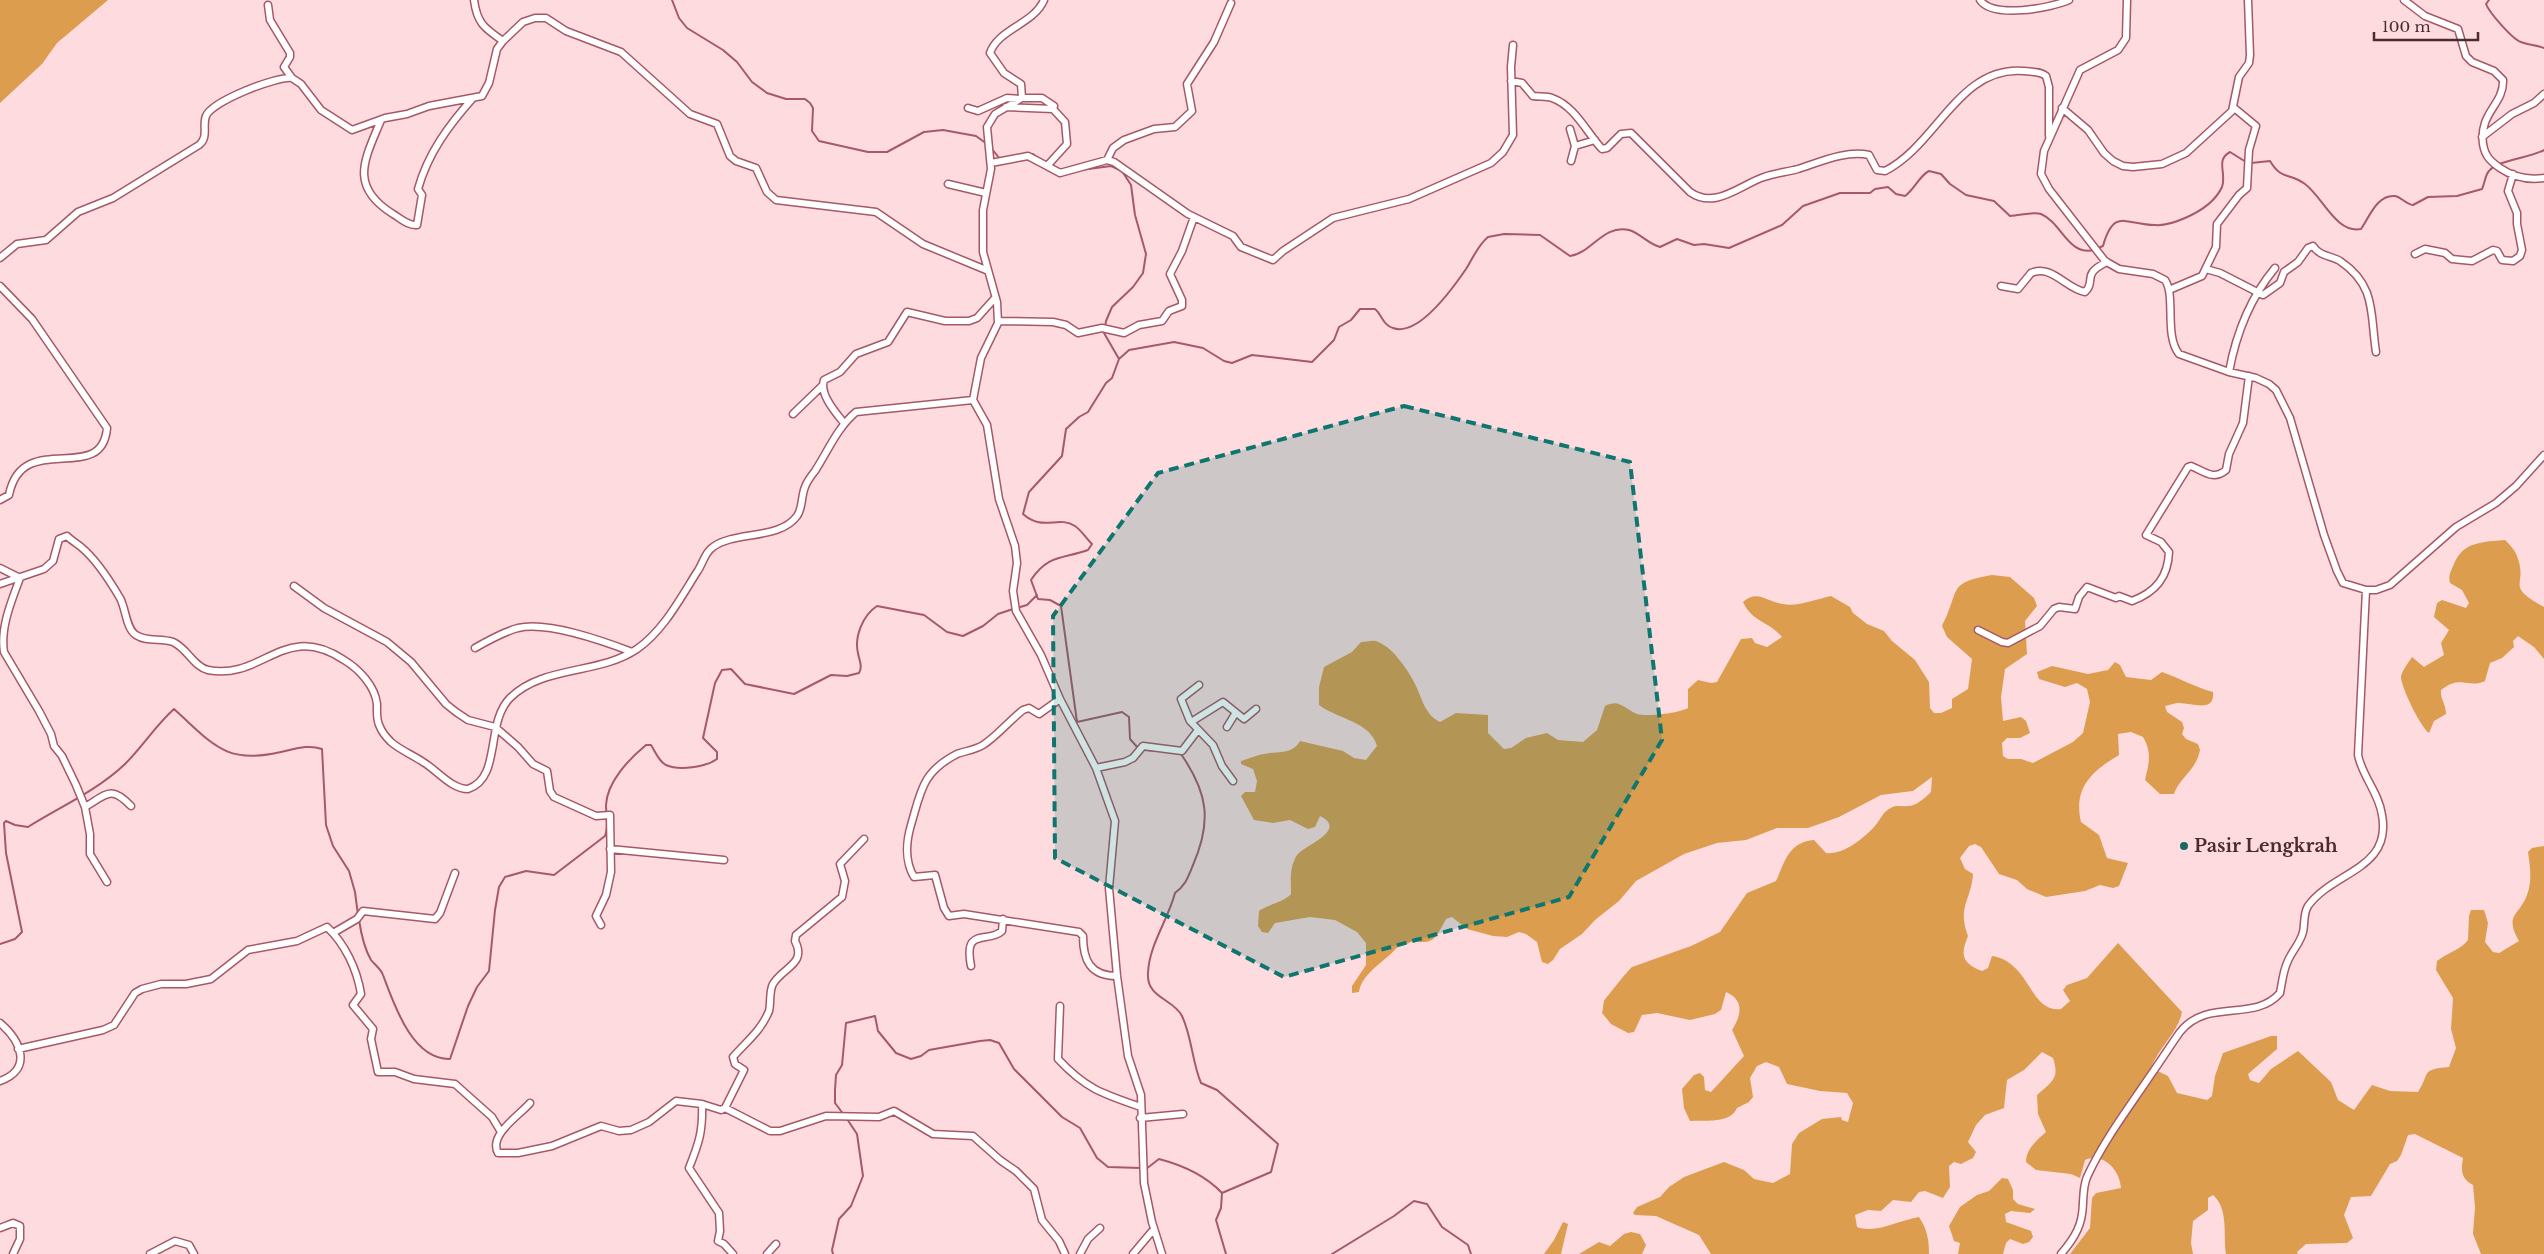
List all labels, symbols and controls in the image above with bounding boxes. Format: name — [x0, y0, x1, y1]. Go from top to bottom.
scale bar — [2374, 10, 2478, 42]
text: 100 m — [2382, 17, 2431, 36]
place label: Pasir Lengkrah — [2194, 835, 2338, 857]
marker: Pasir Lengkrah — [2178, 840, 2190, 852]

